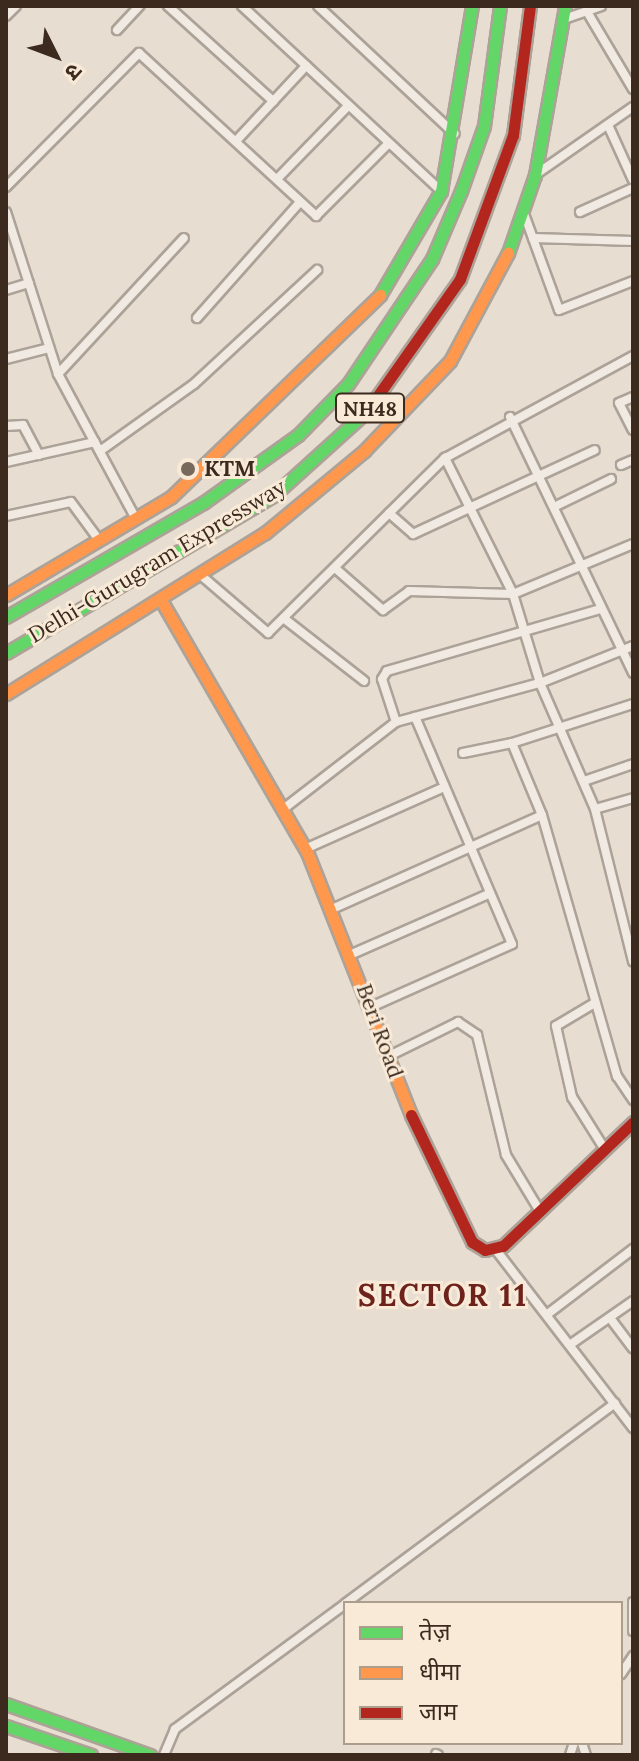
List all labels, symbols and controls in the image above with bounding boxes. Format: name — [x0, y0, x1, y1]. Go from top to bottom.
north arrow — [16, 16, 96, 96]
text: उ — [59, 58, 89, 86]
road number: NH48 — [334, 392, 406, 424]
place label: KTM — [204, 456, 255, 482]
marker: KTM — [179, 460, 197, 478]
street label: Delhi-Gurugram Expressway — [24, 474, 290, 648]
street label: Beri Road — [351, 980, 409, 1082]
district label: SECTOR 11 — [358, 1277, 528, 1313]
legend — [343, 1601, 623, 1745]
text: तेज़ — [419, 1616, 451, 1647]
text: धीमा — [419, 1656, 461, 1687]
text: जाम — [419, 1696, 457, 1727]

